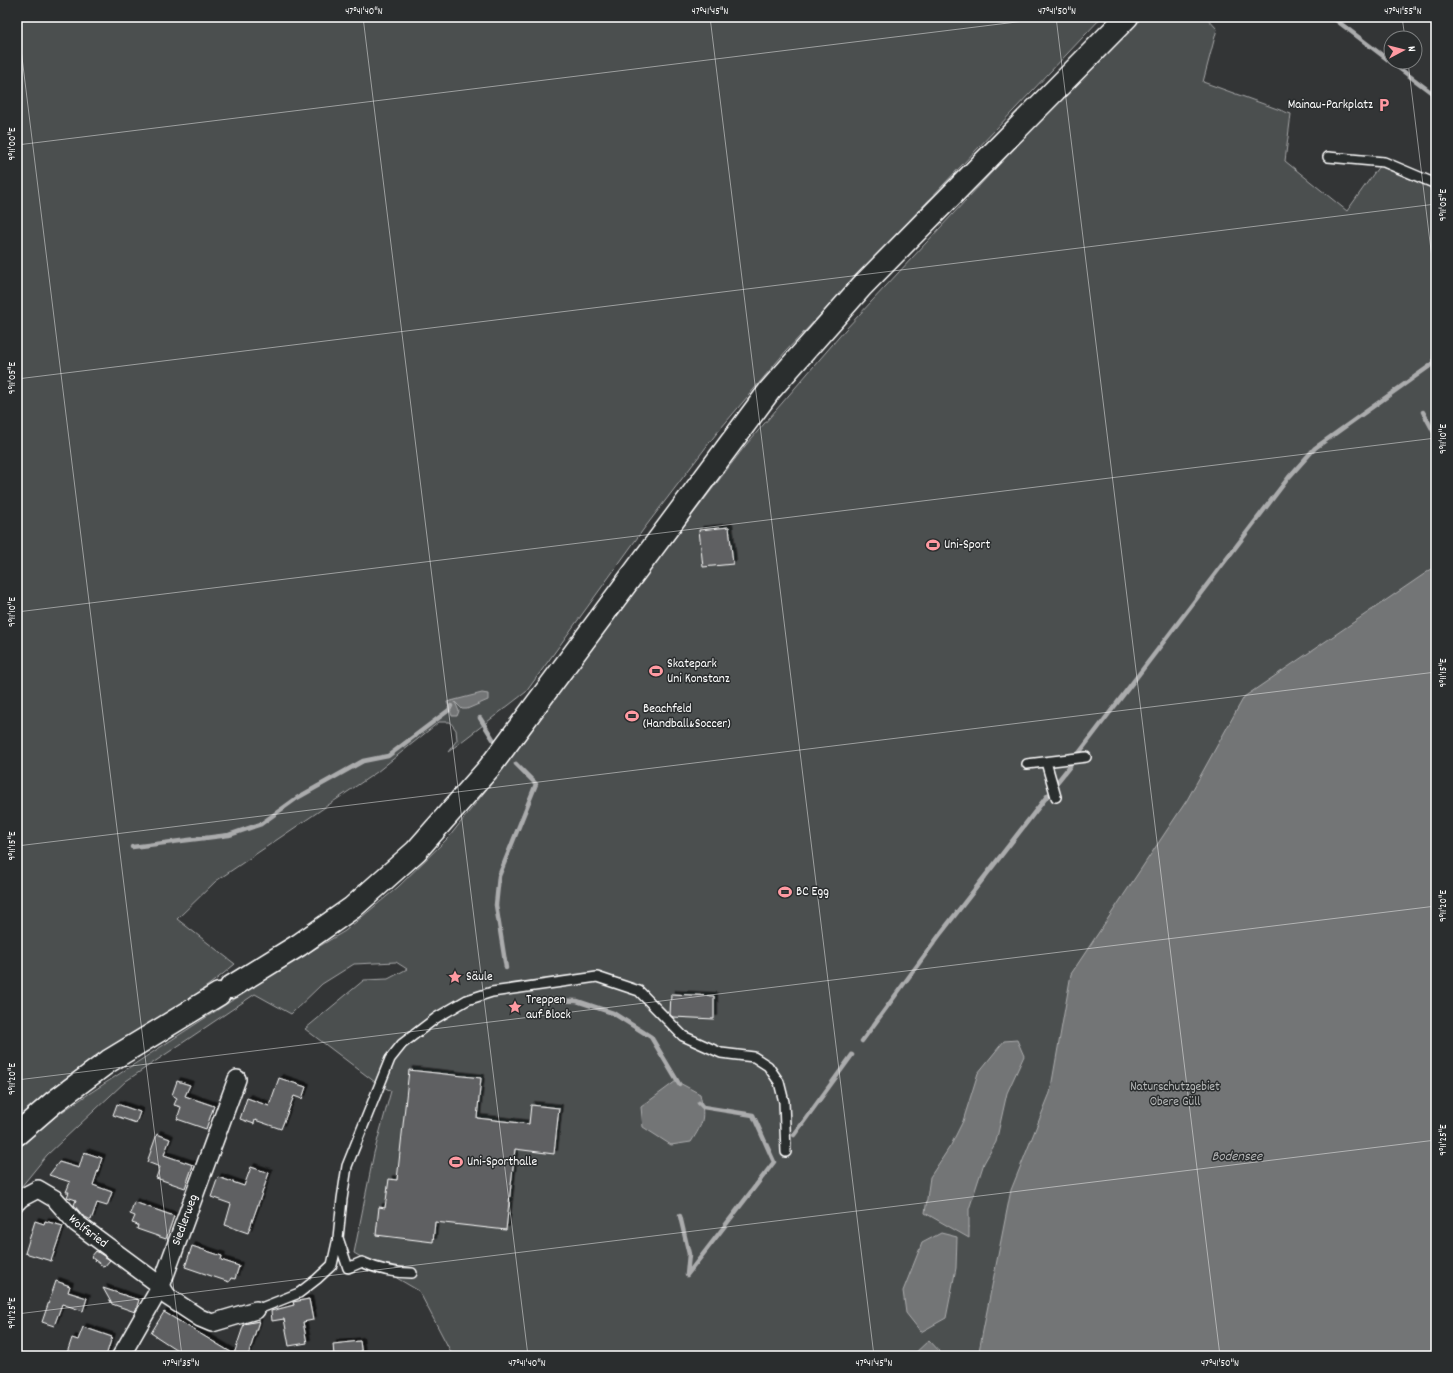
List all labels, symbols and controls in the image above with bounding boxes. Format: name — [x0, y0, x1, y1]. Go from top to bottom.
text: 47°41'40"N — [345, 5, 383, 19]
text: 47°41'45"N — [692, 5, 728, 19]
text: 47°41'50"N — [1038, 5, 1076, 19]
text: 47°41'55"N — [1384, 5, 1422, 19]
north arrow — [1383, 30, 1423, 70]
text: N — [1403, 45, 1419, 53]
place label: Mainau-Parkplatz — [1288, 96, 1373, 115]
parking icon: Mainau-Parkplatz — [1376, 97, 1392, 113]
text: 9°11'00"E — [6, 127, 20, 161]
text: 9°11'05"E — [1437, 188, 1451, 221]
text: 9°11'05"E — [6, 361, 20, 394]
text: 9°11'10"E — [1437, 424, 1451, 454]
place label: Uni-Sport — [944, 536, 990, 555]
sports icon: Uni-Sport — [925, 537, 941, 553]
text: 9°11'10"E — [6, 597, 20, 627]
place label: Skatepark Uni Konstanz — [667, 655, 730, 689]
text: 9°11'15"E — [1437, 658, 1451, 688]
sports icon: Skatepark Uni Konstanz — [648, 663, 664, 679]
place label: Beachfeld (Handball&Soccer) — [643, 700, 731, 734]
sports icon: Beachfeld (Handball&Soccer) — [624, 708, 640, 724]
text: 9°11'15"E — [6, 831, 20, 861]
place label: BC Egg — [796, 883, 829, 902]
sports icon: BC Egg — [777, 884, 793, 900]
text: 9°11'20"E — [1437, 890, 1451, 922]
place label: Säule — [466, 968, 493, 987]
place icon: Säule — [447, 969, 463, 985]
place label: Treppen auf Block — [526, 991, 571, 1025]
place icon: Treppen auf Block — [507, 999, 523, 1015]
text: 9°11'20"E — [6, 1063, 20, 1095]
park label: Naturschutzgebiet Obere Güll — [1130, 1078, 1220, 1112]
text: 9°11'25"E — [1437, 1124, 1451, 1156]
water label: Bodensee — [1212, 1147, 1263, 1167]
place label: Uni-Sporthalle — [467, 1153, 537, 1172]
sports icon: Uni-Sporthalle — [448, 1154, 464, 1170]
street label: Siedlerweg — [167, 1191, 203, 1248]
street label: Wolfsried — [63, 1211, 112, 1253]
text: 9°11'25"E — [6, 1297, 20, 1329]
text: 47°41'35"N — [162, 1357, 200, 1371]
text: 47°41'40"N — [508, 1357, 546, 1371]
text: 47°41'45"N — [856, 1357, 892, 1371]
text: 47°41'50"N — [1201, 1357, 1239, 1371]

